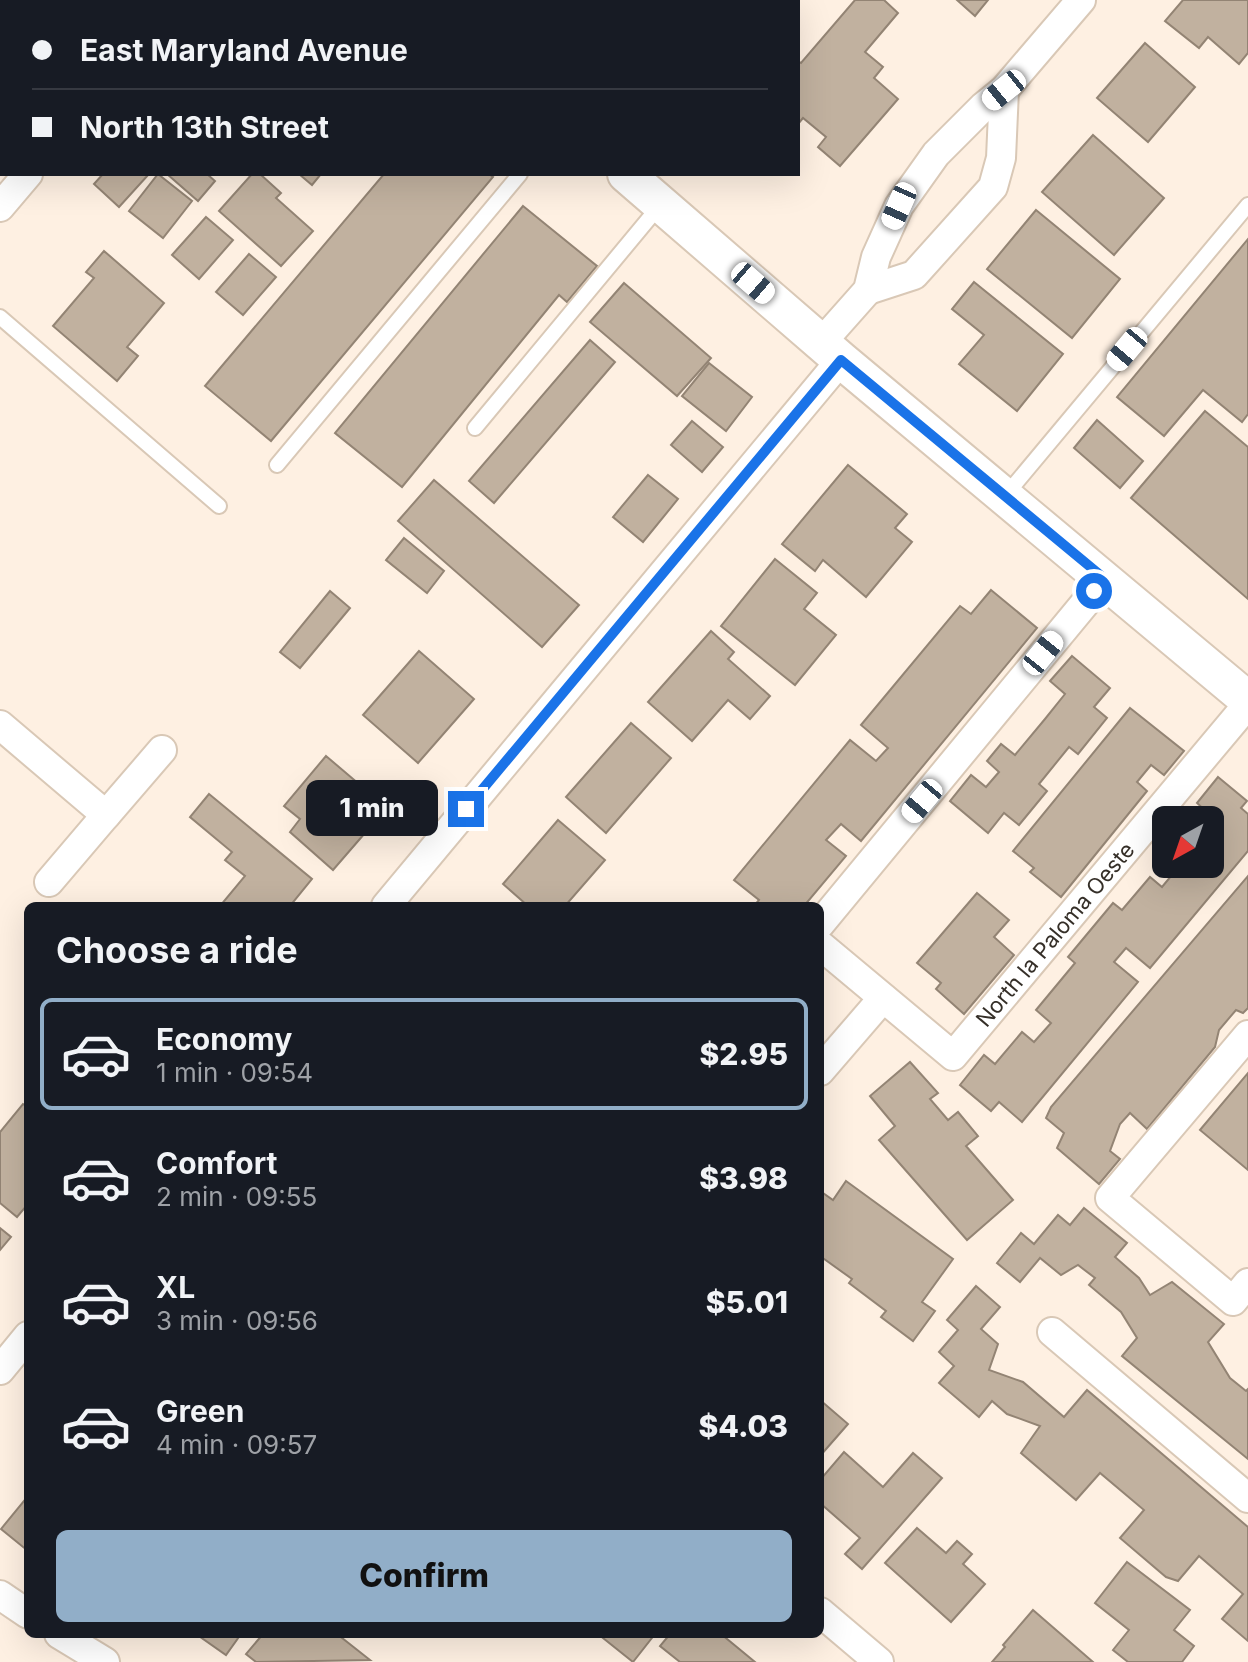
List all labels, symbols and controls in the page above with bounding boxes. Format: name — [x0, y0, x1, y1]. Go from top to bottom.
text: East Maryland Avenue — [80, 32, 408, 68]
car — [978, 66, 1030, 114]
text: North 13th Street — [80, 109, 329, 145]
car — [878, 179, 920, 233]
car — [727, 258, 779, 308]
car — [1102, 323, 1152, 375]
route start — [1076, 573, 1112, 609]
car — [1019, 627, 1067, 679]
car — [897, 775, 947, 827]
callout: 1 min — [306, 781, 438, 837]
route end — [448, 791, 484, 827]
text: 1 min — [339, 792, 405, 823]
north arrow — [1152, 806, 1224, 878]
map controls — [1152, 806, 1224, 878]
street label: North la Paloma Oeste — [970, 837, 1140, 1032]
text: Choose a ride — [56, 928, 298, 972]
icon: car — [60, 1018, 132, 1090]
text: Economy — [156, 1021, 292, 1057]
text: $2.95 — [700, 1036, 788, 1072]
text: 1 min · 09:54 — [156, 1057, 313, 1088]
icon: car — [60, 1142, 132, 1214]
text: Comfort — [156, 1145, 277, 1181]
text: $3.98 — [699, 1160, 788, 1196]
text: 2 min · 09:55 — [156, 1181, 317, 1212]
icon: car — [60, 1266, 132, 1338]
text: XL — [156, 1269, 195, 1305]
text: $5.01 — [706, 1284, 788, 1320]
text: 3 min · 09:56 — [156, 1305, 318, 1336]
icon: car — [60, 1390, 132, 1462]
text: Green — [156, 1393, 244, 1429]
text: $4.03 — [698, 1408, 788, 1444]
text: 4 min · 09:57 — [156, 1429, 317, 1460]
button: Confirm — [56, 1530, 792, 1622]

